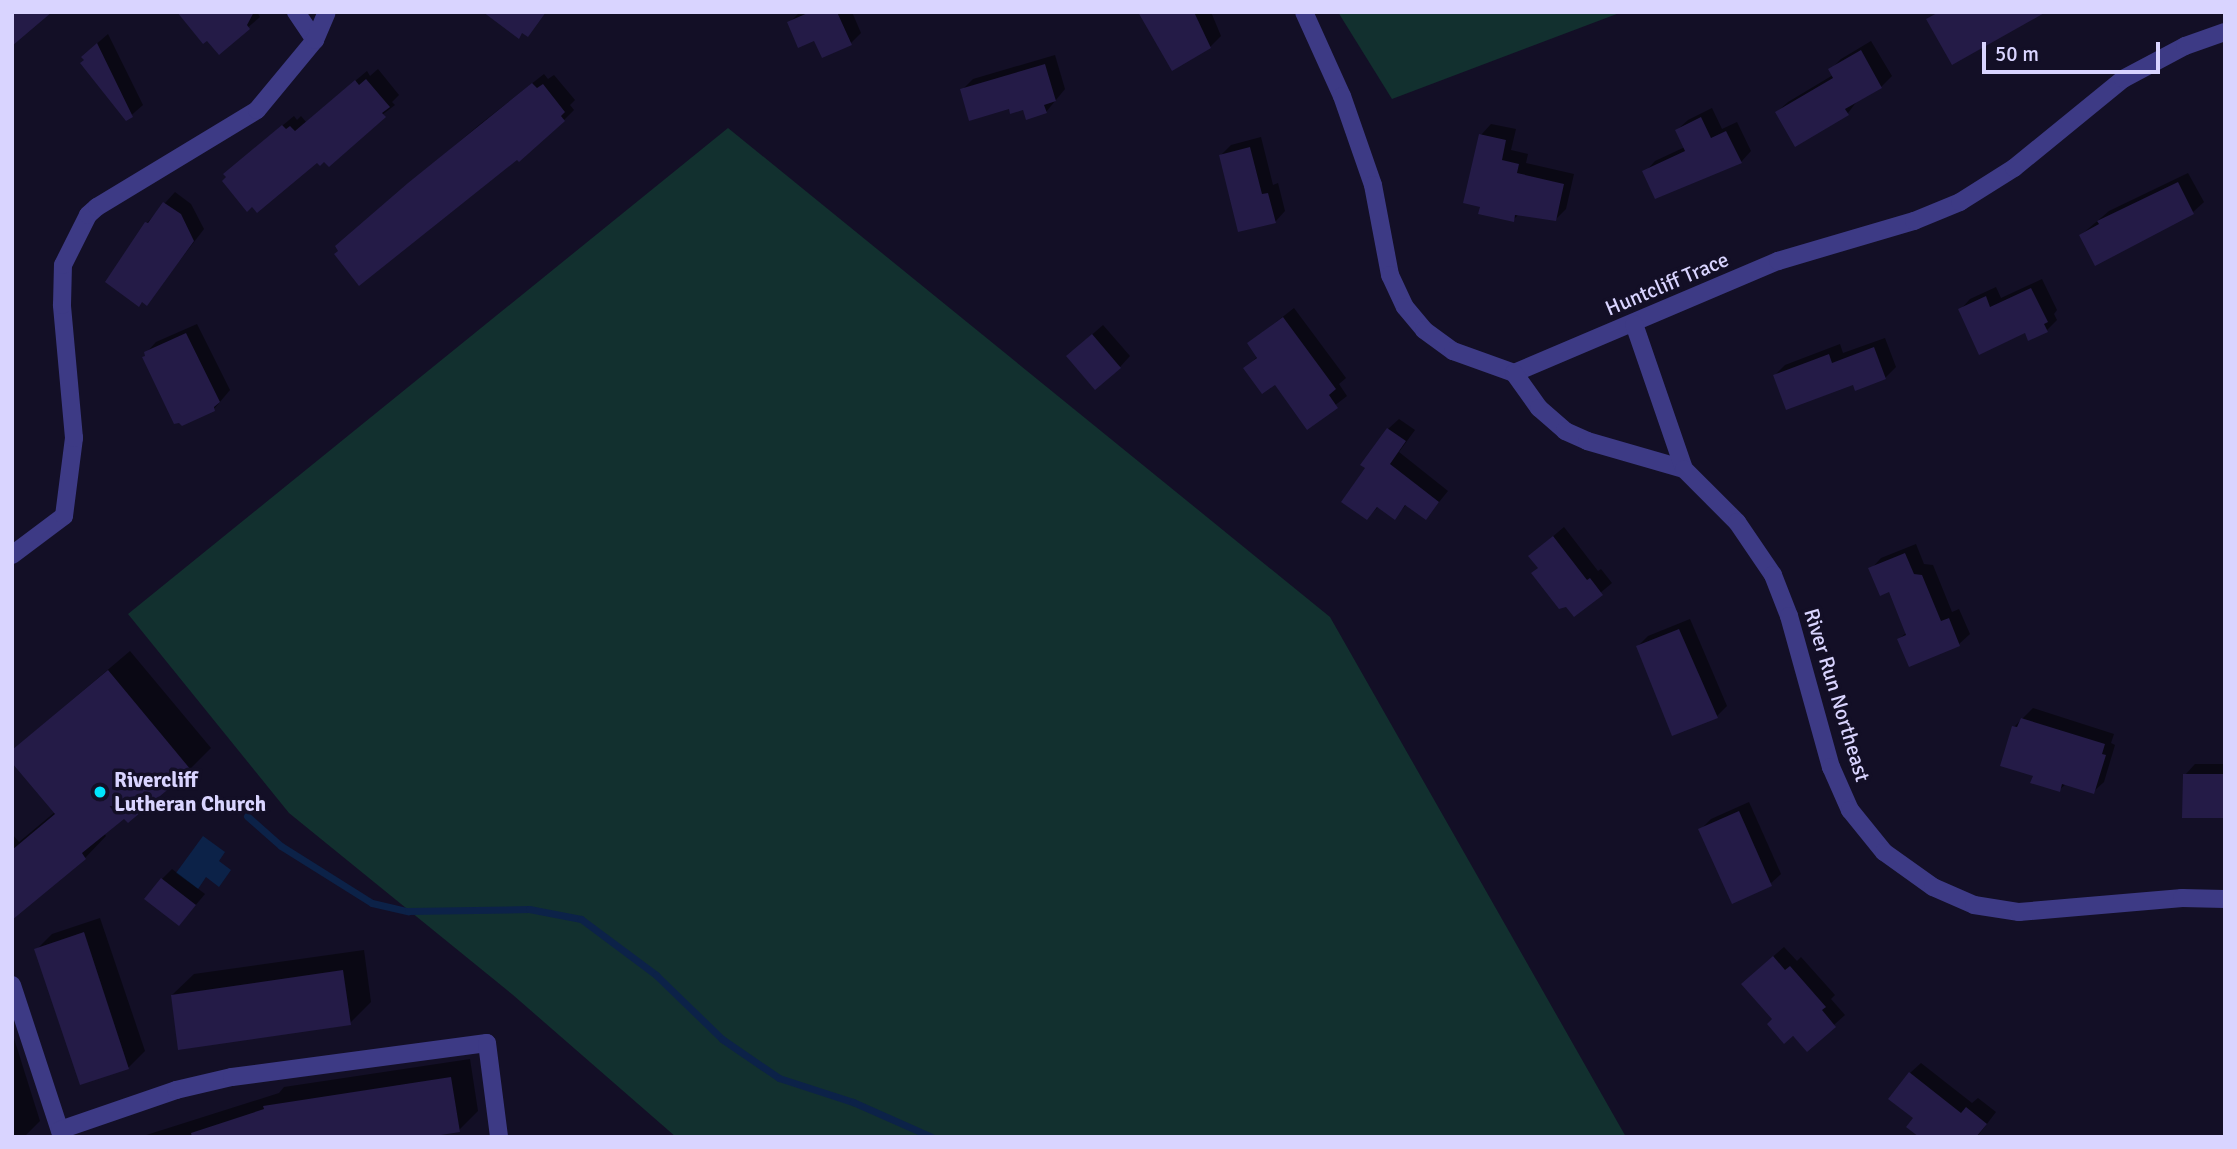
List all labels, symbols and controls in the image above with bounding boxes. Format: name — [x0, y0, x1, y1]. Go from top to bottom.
scale bar — [1985, 28, 2164, 72]
text: 50 m — [1995, 41, 2039, 67]
street label: Huntcliff Trace — [1601, 247, 1733, 321]
street label: River Run Northeast — [1799, 605, 1875, 785]
place label: Rivercliff Lutheran Church — [114, 767, 266, 817]
marker: Rivercliff Lutheran Church — [92, 784, 108, 800]

